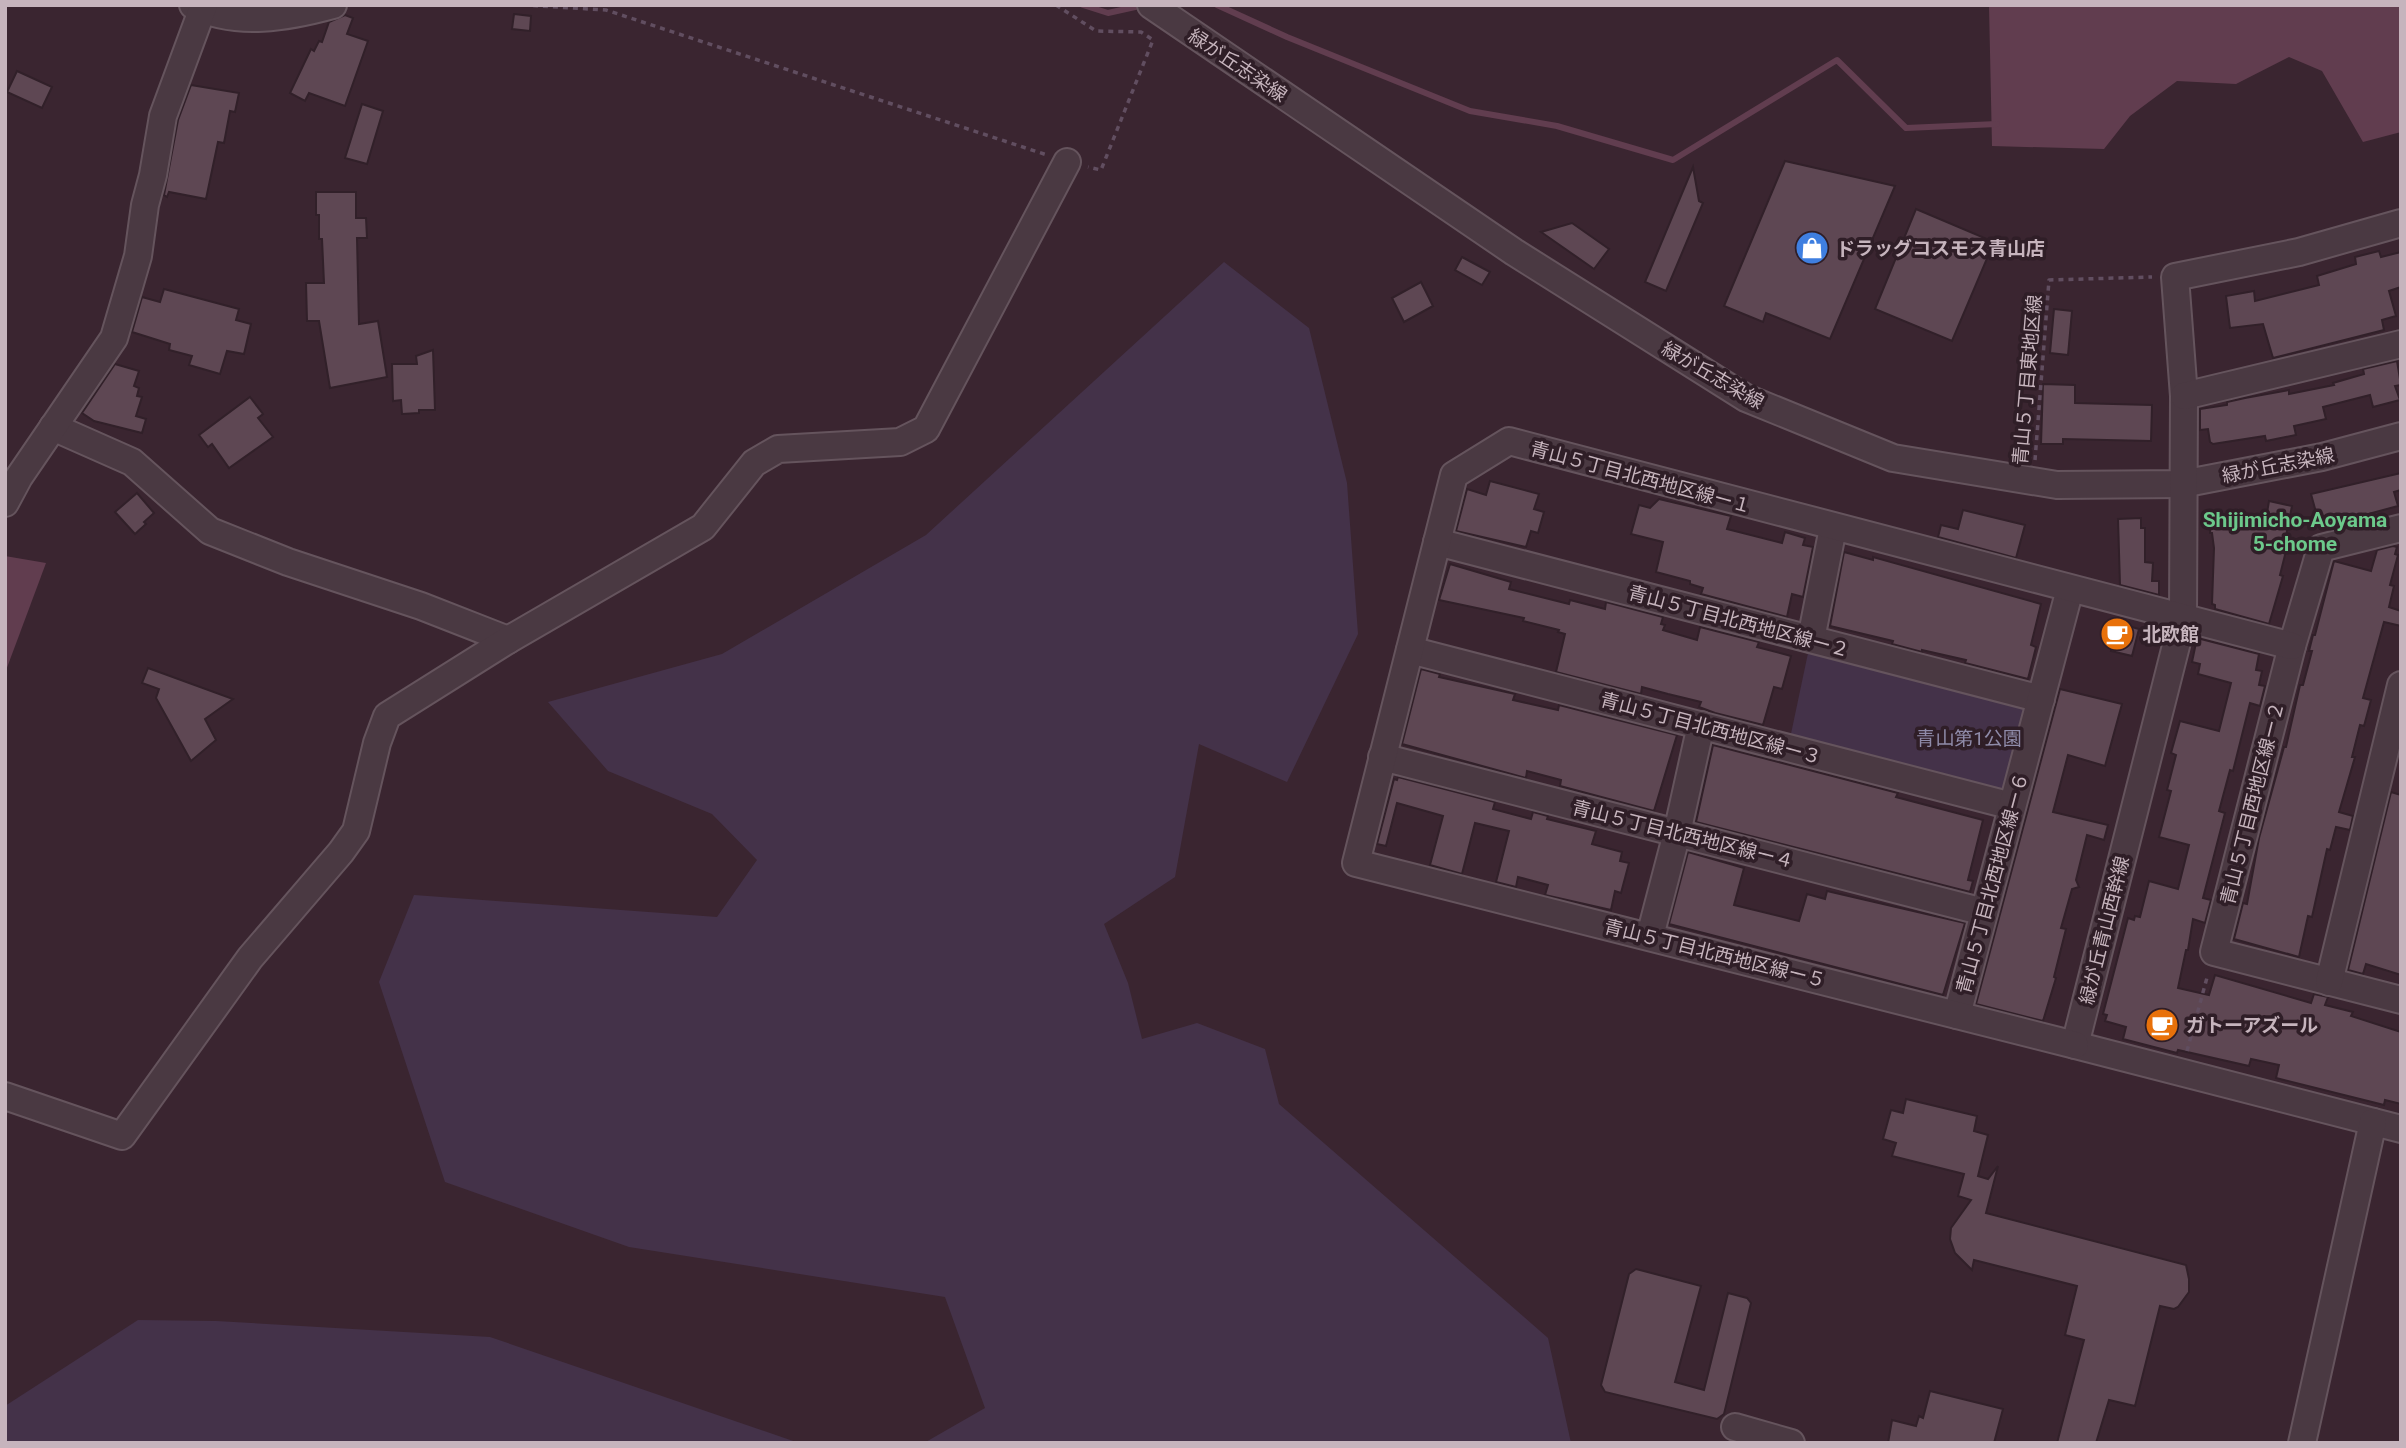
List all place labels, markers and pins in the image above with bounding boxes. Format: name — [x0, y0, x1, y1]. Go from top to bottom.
shop icon: ドラッグコスモス青山店 — [1793, 229, 1831, 267]
place label: ドラッグコスモス青山店 — [1836, 237, 2045, 260]
cafe icon: 北欧館 — [2098, 615, 2136, 653]
place label: 北欧館 — [2142, 623, 2199, 646]
cafe icon: ガトーアズール — [2143, 1006, 2181, 1044]
place label: ガトーアズール — [2186, 1014, 2318, 1037]

